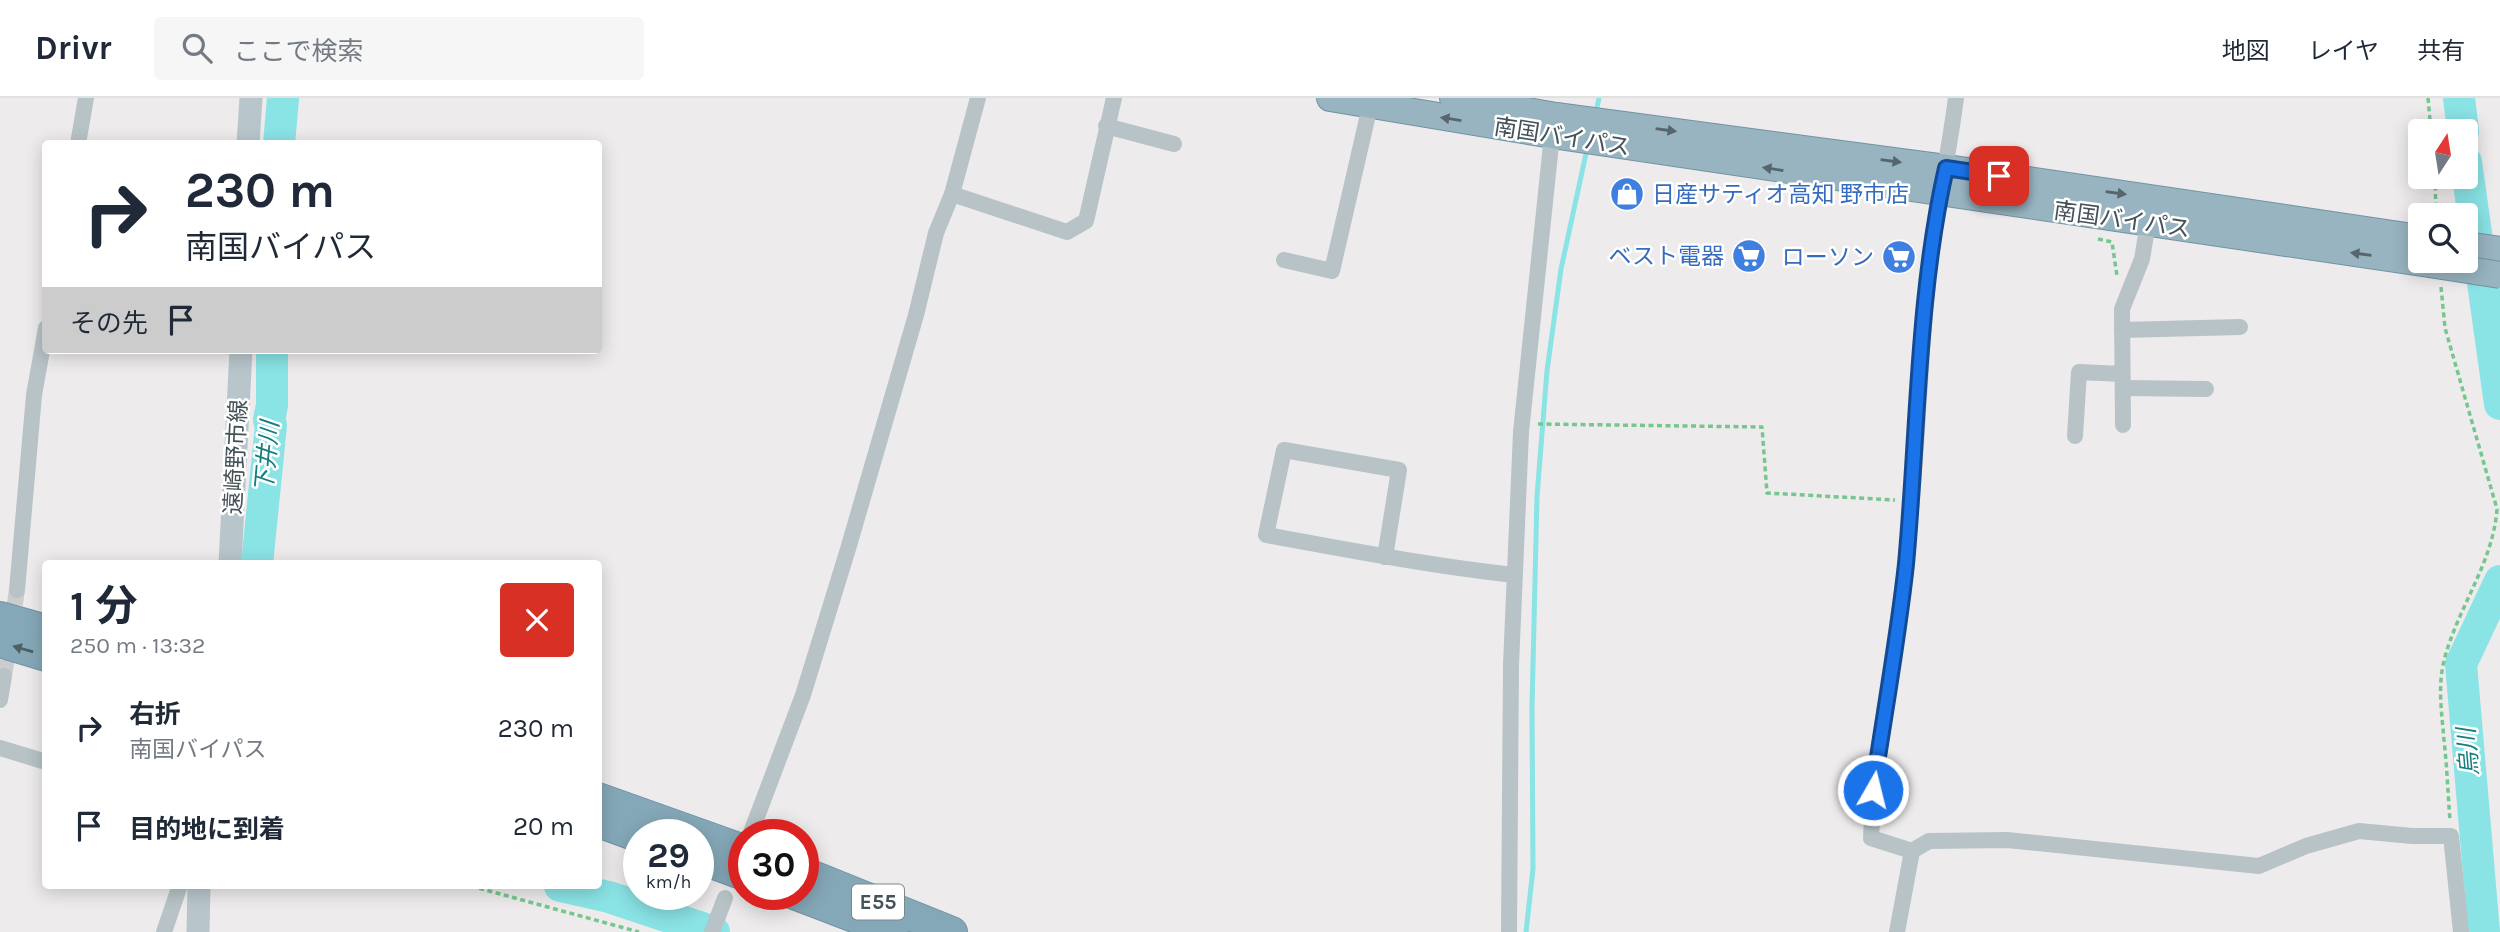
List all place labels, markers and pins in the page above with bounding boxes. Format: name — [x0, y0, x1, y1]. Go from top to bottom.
pin — [1969, 146, 2029, 206]
shop icon: 日産サティオ高知 野市店 — [1608, 175, 1646, 213]
place label: 日産サティオ高知 野市店 — [1652, 181, 1909, 208]
supermarket icon: ベスト電器 — [1730, 237, 1768, 275]
supermarket icon: ローソン — [1880, 238, 1918, 276]
place label: ベスト電器 — [1609, 243, 1724, 270]
place label: ローソン — [1782, 244, 1874, 271]

